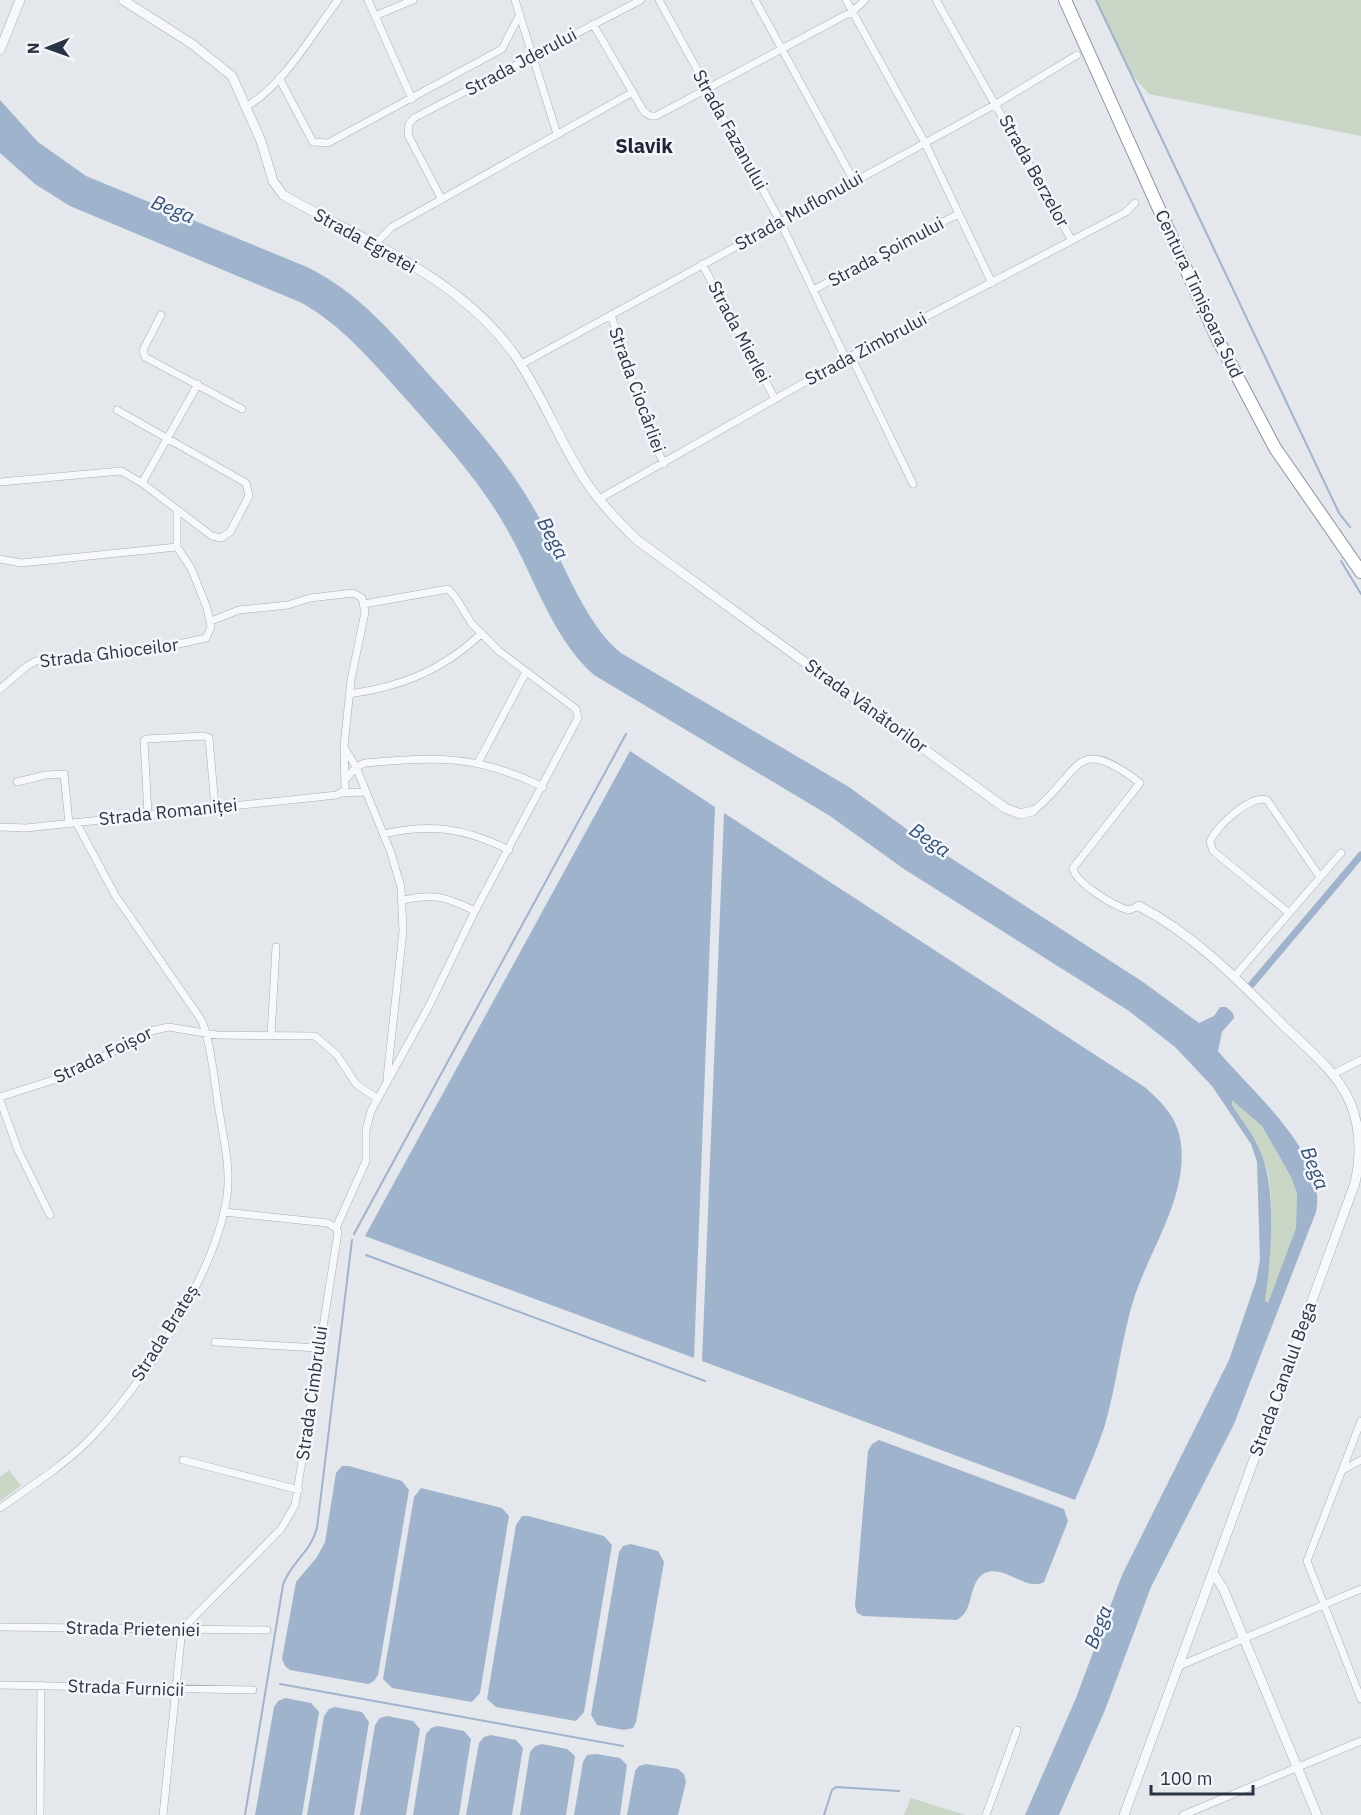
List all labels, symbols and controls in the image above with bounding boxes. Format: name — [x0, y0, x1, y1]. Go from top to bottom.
north arrow — [18, 18, 78, 78]
street label: Strada Jderului — [461, 22, 581, 101]
text: N — [23, 42, 43, 54]
street label: Strada Fazanului — [688, 65, 773, 194]
street label: Strada Berzelor — [994, 110, 1075, 231]
district label: Slavik — [615, 132, 673, 159]
street label: Strada Muflonului — [731, 166, 867, 255]
water label: Bega — [148, 188, 199, 229]
street label: Strada Egretei — [310, 203, 421, 278]
street label: Centura Timișoara Sud — [1150, 206, 1249, 382]
street label: Strada Șoimului — [824, 211, 948, 292]
street label: Strada Mierlei — [703, 277, 776, 387]
street label: Strada Zimbrului — [801, 307, 931, 390]
street label: Strada Ciocârliei — [604, 324, 671, 456]
water label: Bega — [531, 512, 576, 564]
street label: Strada Ghioceilor — [38, 633, 180, 672]
street label: Strada Vânătorilor — [800, 653, 932, 758]
street label: Strada Romaniței — [98, 793, 238, 830]
water label: Bega — [904, 816, 956, 863]
street label: Strada Foișor — [50, 1021, 156, 1088]
water label: Bega — [1295, 1142, 1336, 1193]
street label: Strada Brateș — [126, 1280, 203, 1385]
street label: Strada Canalul Bega — [1244, 1298, 1321, 1459]
street label: Strada Cimbrului — [291, 1324, 332, 1462]
water label: Bega — [1077, 1601, 1118, 1652]
street label: Strada Prieteniei — [66, 1616, 200, 1641]
street label: Strada Furnicii — [67, 1674, 185, 1701]
scale bar — [1151, 1758, 1253, 1796]
text: 100 m — [1160, 1767, 1212, 1790]

